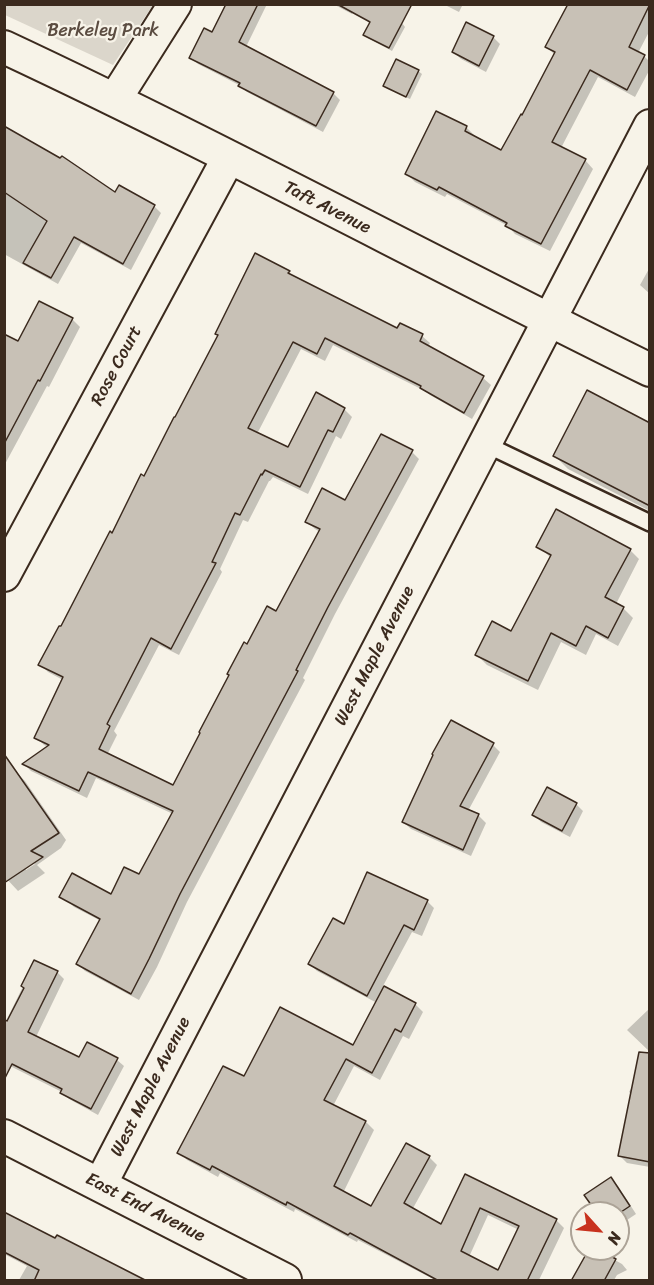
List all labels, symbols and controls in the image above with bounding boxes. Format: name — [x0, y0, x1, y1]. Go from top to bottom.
park label: Berkeley Park — [47, 20, 159, 42]
street label: Taft Avenue — [280, 177, 374, 239]
street label: Rose Court — [87, 322, 147, 410]
street label: West Maple Avenue — [330, 583, 420, 729]
street label: West Maple Avenue — [106, 1014, 196, 1160]
street label: East End Avenue — [82, 1169, 208, 1247]
north arrow — [570, 1201, 630, 1261]
text: N — [599, 1227, 630, 1250]

